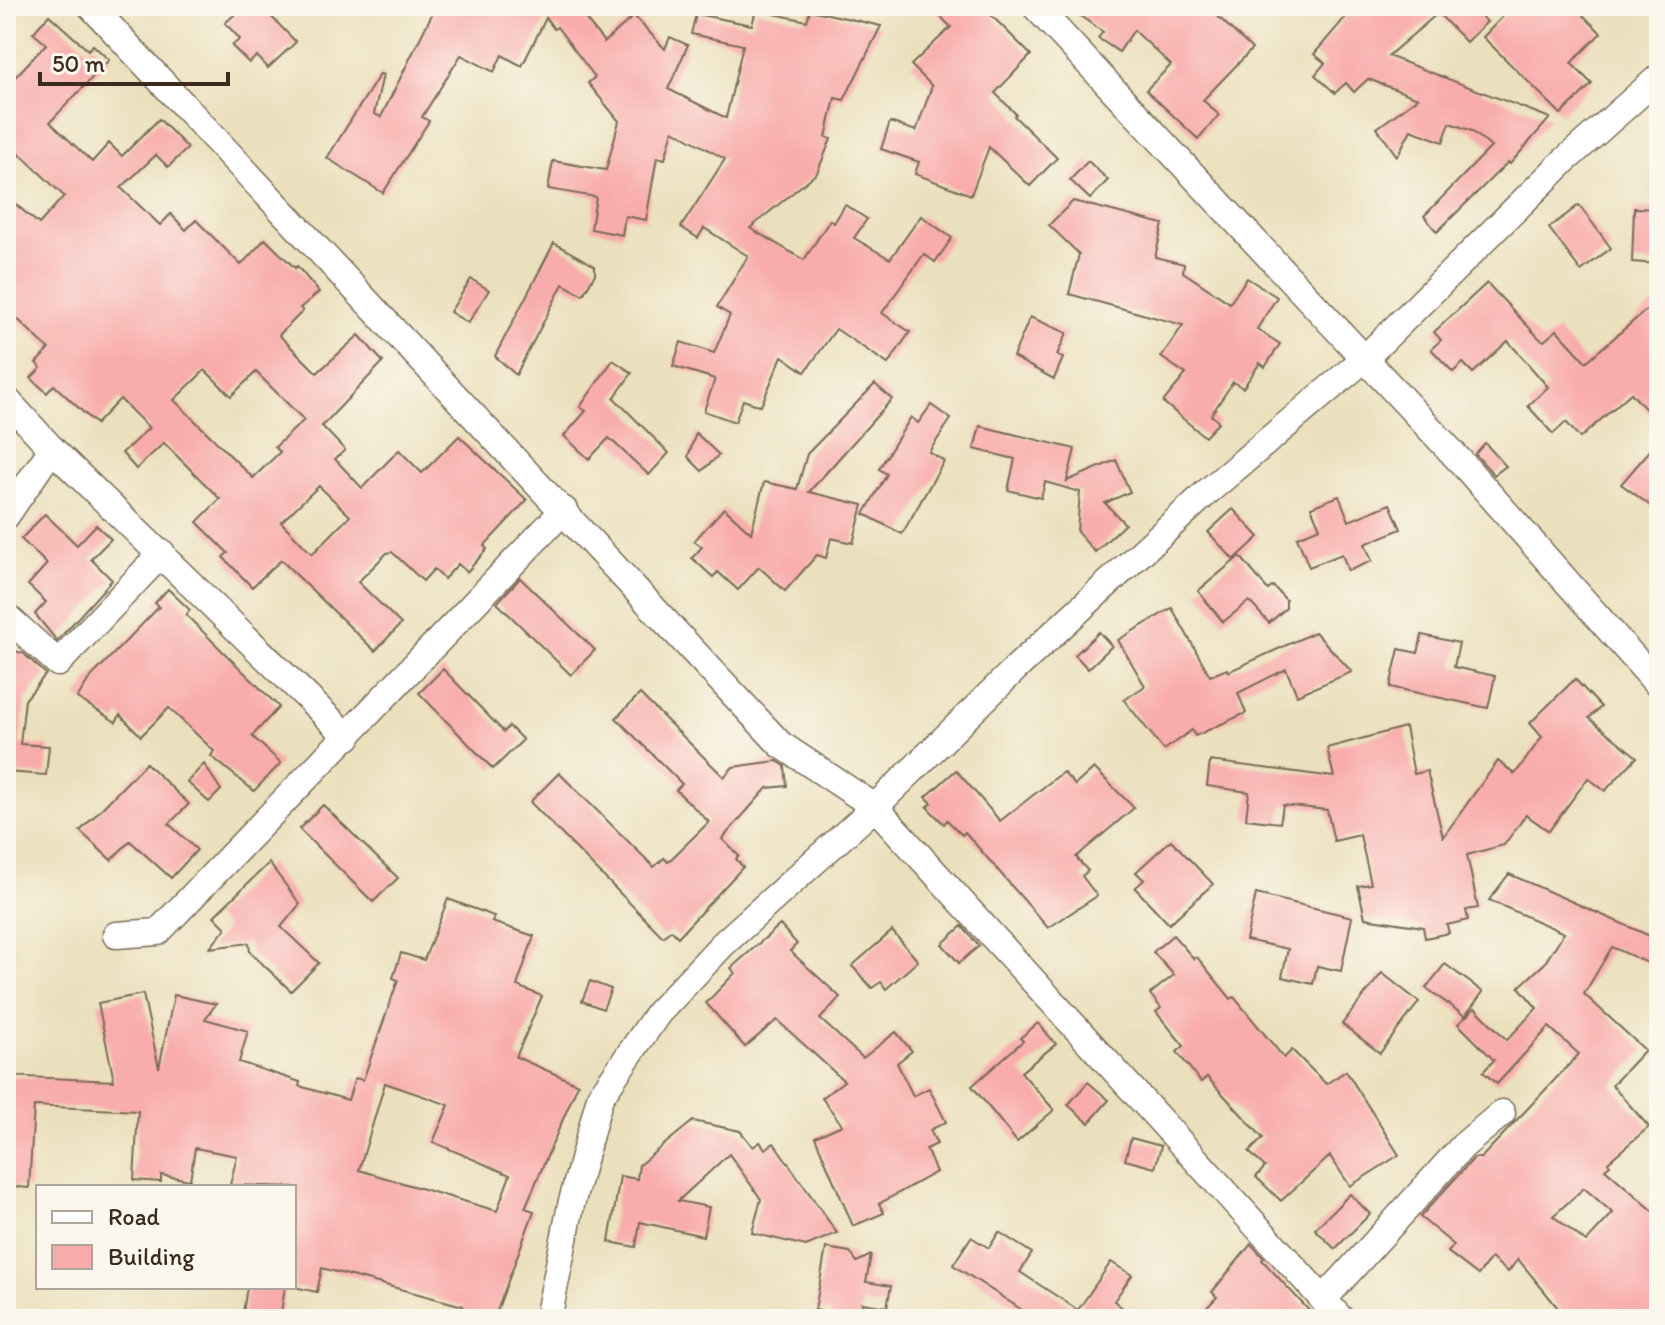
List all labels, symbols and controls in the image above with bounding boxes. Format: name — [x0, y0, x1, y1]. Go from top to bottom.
scale bar — [40, 36, 228, 86]
text: 50 m — [52, 49, 105, 78]
legend — [36, 1185, 296, 1289]
text: Road — [108, 1202, 160, 1231]
text: Building — [108, 1242, 195, 1271]

